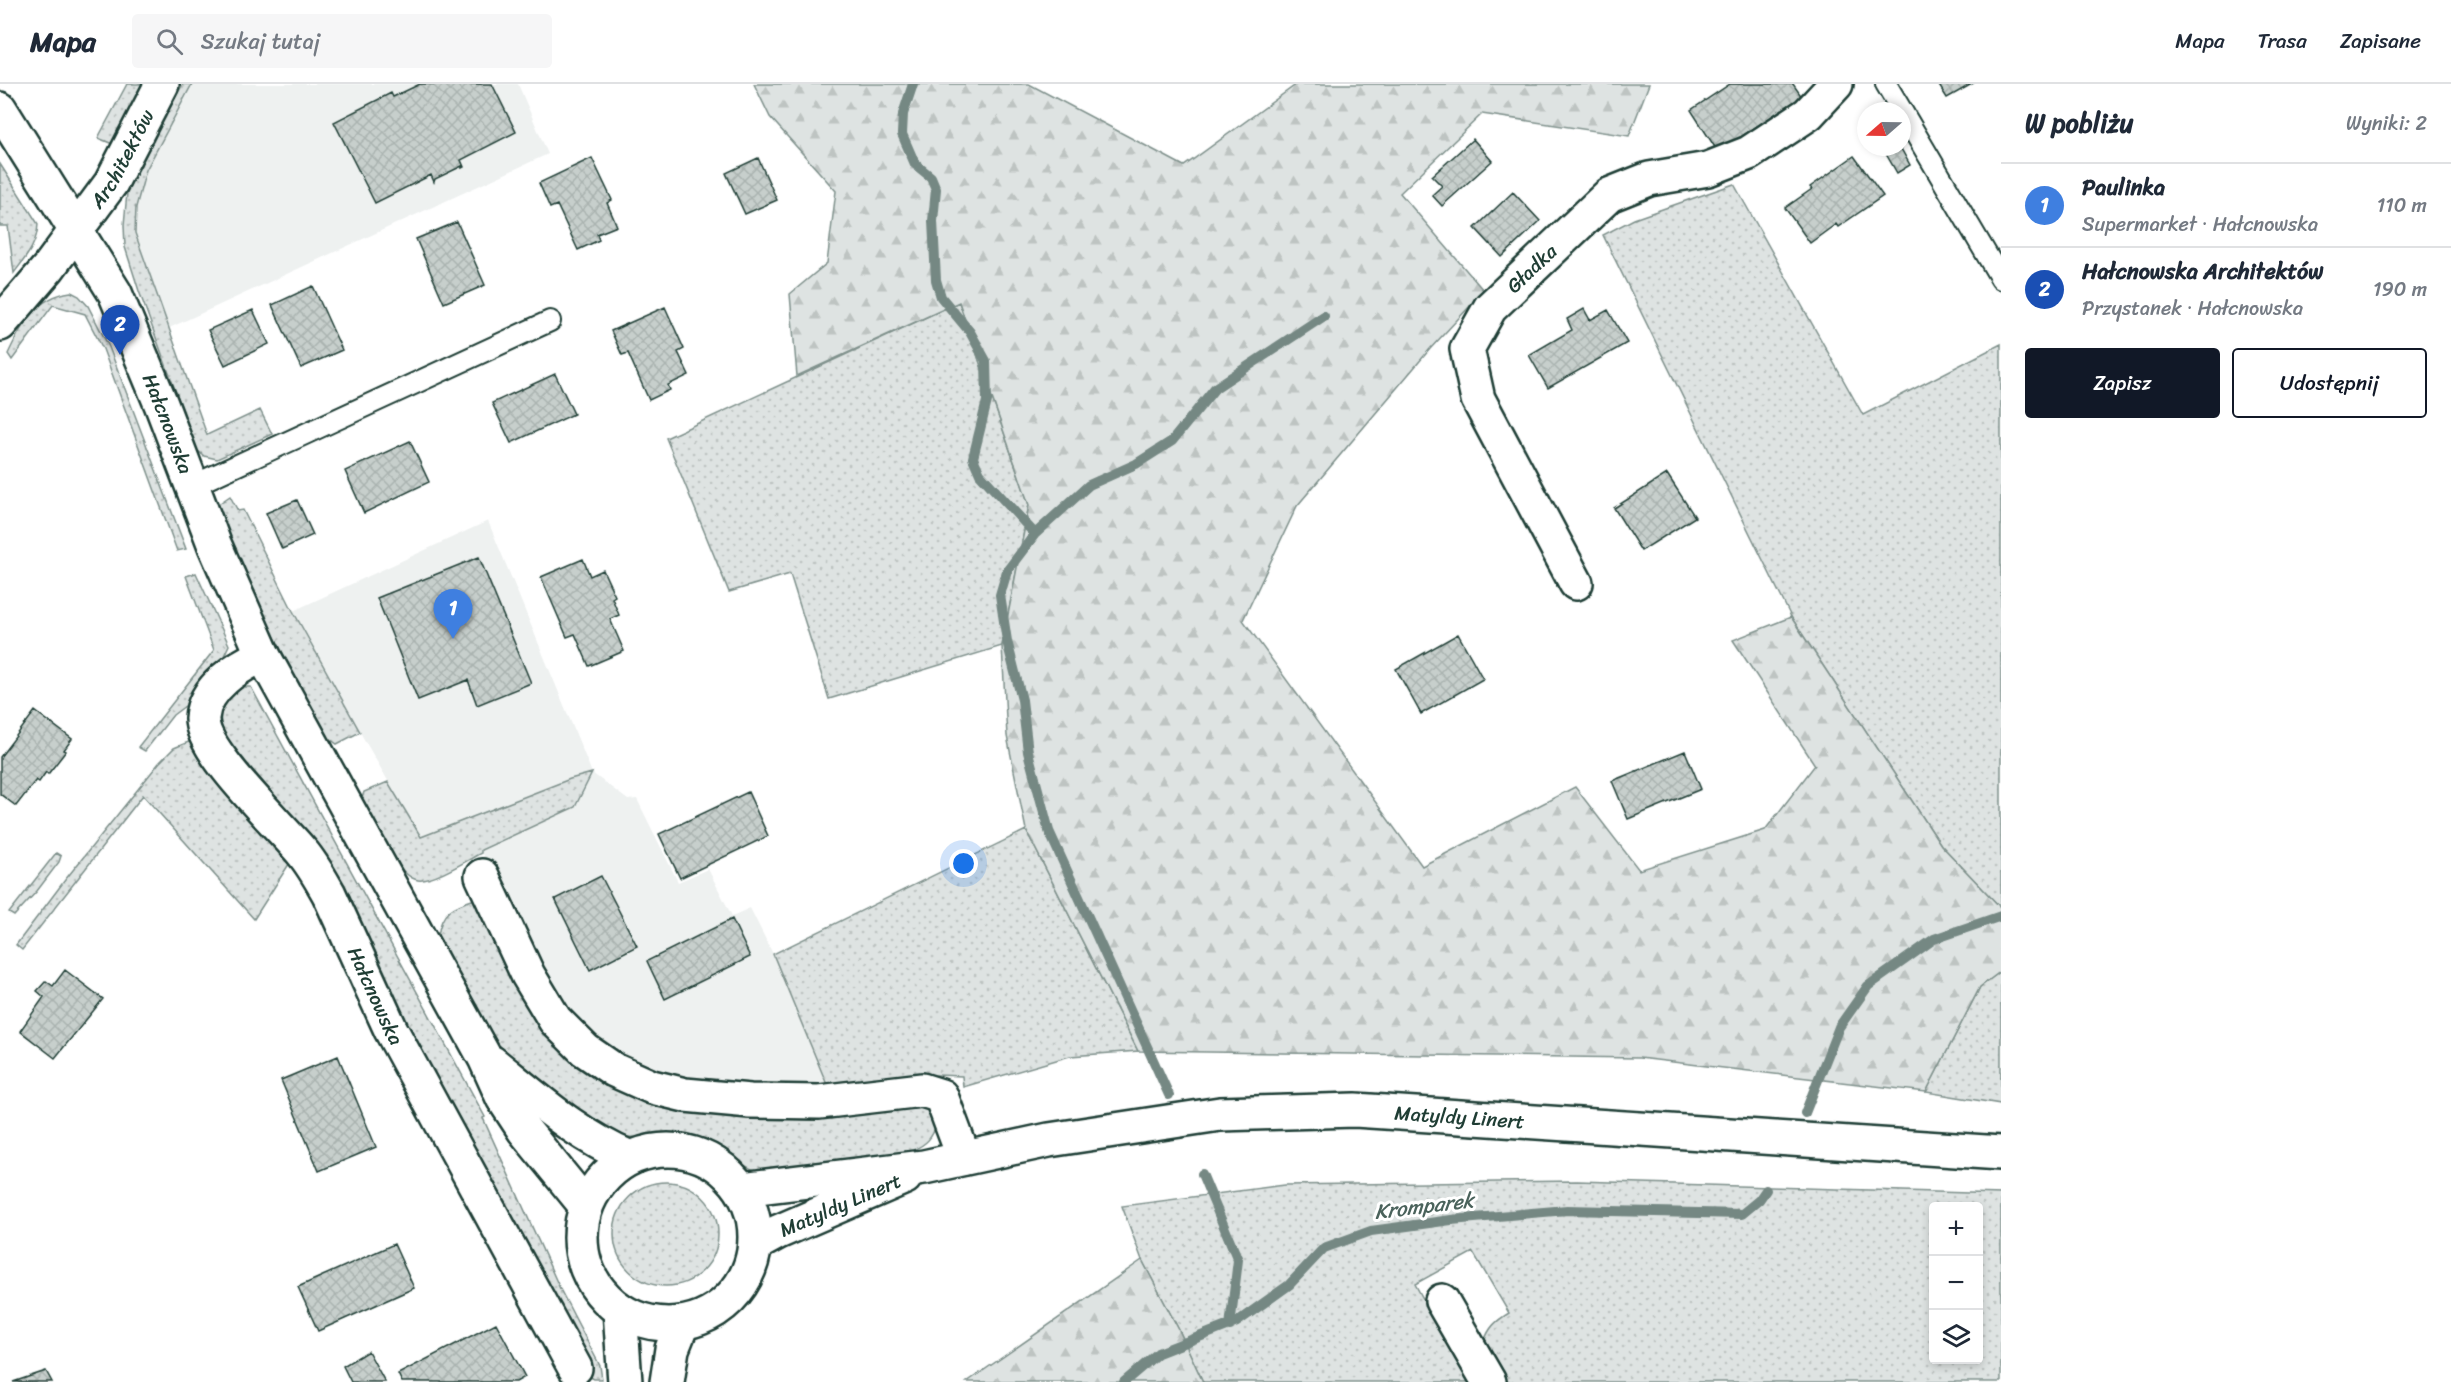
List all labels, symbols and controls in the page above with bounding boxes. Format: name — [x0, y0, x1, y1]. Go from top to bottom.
search box — [132, 14, 552, 68]
text: Mapa — [30, 17, 96, 66]
text: Szukaj tutaj — [201, 22, 320, 61]
text: Mapa — [2175, 22, 2225, 60]
text: Trasa — [2258, 22, 2307, 60]
text: Zapisane — [2340, 22, 2421, 60]
icon: search — [153, 25, 186, 58]
text: W pobliżu — [2025, 100, 2134, 146]
north arrow — [1857, 102, 1911, 156]
street label: Architektów — [80, 103, 164, 217]
text: Wyniki: 2 — [2346, 106, 2427, 141]
text: Paulinka — [2082, 168, 2165, 207]
text: 1 — [2040, 188, 2049, 223]
text: 110 m — [2377, 188, 2427, 223]
text: Supermarket · Hałcnowska — [2082, 207, 2318, 242]
street label: Gładka — [1498, 234, 1566, 302]
text: Hałcnowska Architektów — [2082, 252, 2323, 291]
text: 2 — [2039, 272, 2050, 307]
text: 190 m — [2373, 272, 2427, 307]
text: Przystanek · Hałcnowska — [2082, 291, 2303, 326]
pin: 2 — [100, 306, 140, 355]
button: Zapisz — [2025, 348, 2220, 418]
button: Udostępnij — [2232, 348, 2427, 418]
street label: Hałcnowska — [133, 368, 204, 479]
pin: 1 — [434, 590, 472, 639]
your location — [949, 849, 978, 878]
street label: Hałcnowska — [338, 941, 414, 1052]
street label: Matyldy Linert — [1393, 1095, 1526, 1139]
street label: Matyldy Linert — [774, 1163, 907, 1247]
water label: Kromparek — [1372, 1181, 1479, 1231]
map controls — [1929, 1202, 1983, 1364]
button: + — [1929, 1202, 1983, 1256]
button: − — [1929, 1256, 1983, 1310]
button: layers — [1929, 1310, 1983, 1364]

